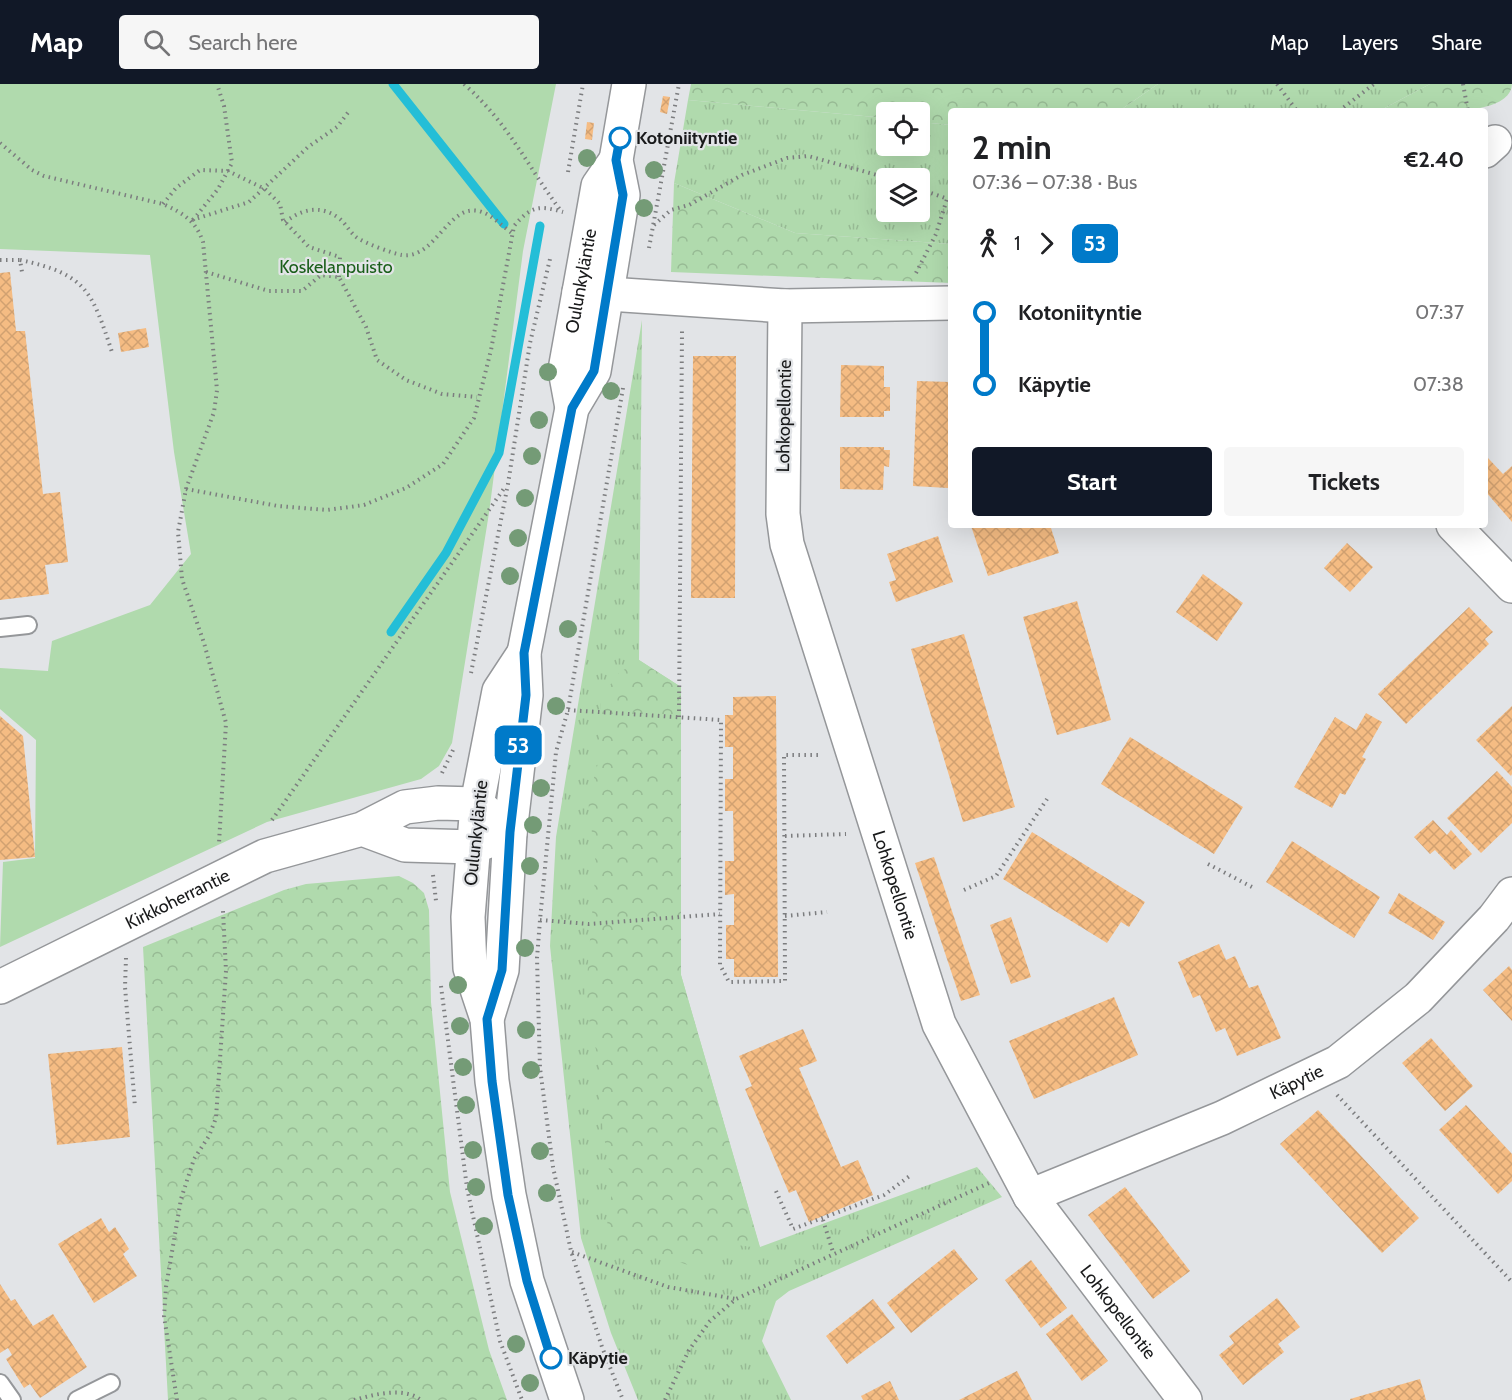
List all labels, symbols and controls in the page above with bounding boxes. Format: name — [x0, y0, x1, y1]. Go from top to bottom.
search box — [119, 15, 539, 69]
text: Map — [30, 25, 83, 59]
icon: search — [140, 26, 173, 59]
text: Search here — [188, 29, 297, 56]
text: Map — [1270, 30, 1309, 55]
text: Layers — [1342, 30, 1398, 55]
text: Share — [1431, 30, 1482, 55]
map controls — [876, 102, 930, 222]
button: locate — [876, 102, 930, 156]
marker: Kotoniityntie — [609, 127, 631, 149]
place label: Kotoniityntie — [636, 127, 737, 149]
text: 2 min — [972, 127, 1052, 167]
text: €2.40 — [1404, 146, 1464, 173]
button: layers — [876, 168, 930, 222]
text: 07:36 – 07:38 · Bus — [972, 170, 1137, 194]
street label: Oulunkyläntie — [561, 227, 601, 335]
icon: walk — [972, 227, 1005, 260]
icon: forward — [1030, 227, 1063, 260]
text: 1 — [1014, 231, 1021, 255]
text: 53 — [1084, 231, 1106, 256]
park label: Koskelanpuisto — [279, 256, 393, 278]
text: Kotoniityntie — [1018, 299, 1142, 326]
text: 07:37 — [1415, 300, 1464, 324]
street label: Lohkopellontie — [772, 359, 796, 473]
text: Käpytie — [1018, 371, 1091, 398]
text: 07:38 — [1413, 372, 1464, 396]
button: Start — [972, 447, 1212, 516]
button: Tickets — [1224, 447, 1464, 516]
line badge: 53 — [491, 726, 545, 764]
text: 53 — [507, 733, 529, 758]
street label: Oulunkyläntie — [460, 779, 492, 887]
street label: Lohkopellontie — [867, 828, 922, 942]
street label: Kirkkoherrantie — [122, 864, 233, 934]
street label: Käpytie — [1266, 1060, 1327, 1104]
street label: Lohkopellontie — [1075, 1260, 1161, 1363]
marker: Käpytie — [540, 1347, 562, 1369]
place label: Käpytie — [568, 1347, 628, 1369]

